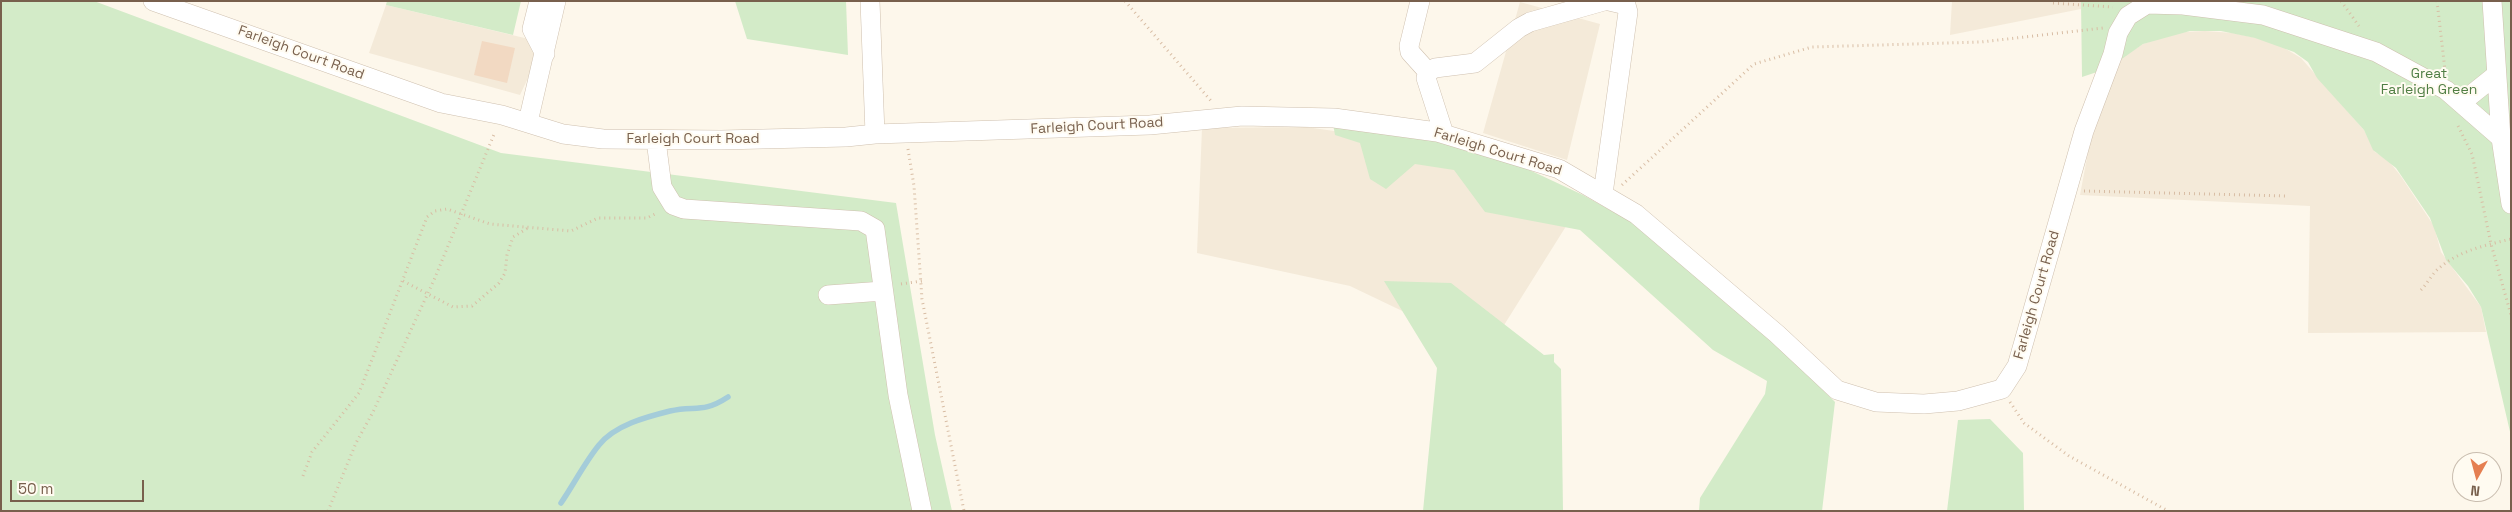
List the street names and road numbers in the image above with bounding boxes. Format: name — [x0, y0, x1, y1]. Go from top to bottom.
street label: Farleigh Court Road — [236, 22, 366, 84]
street label: Farleigh Court Road — [1030, 114, 1164, 138]
street label: Farleigh Court Road — [1432, 125, 1564, 179]
street label: Farleigh Court Road — [627, 131, 759, 147]
street label: Farleigh Court Road — [2011, 229, 2063, 361]

